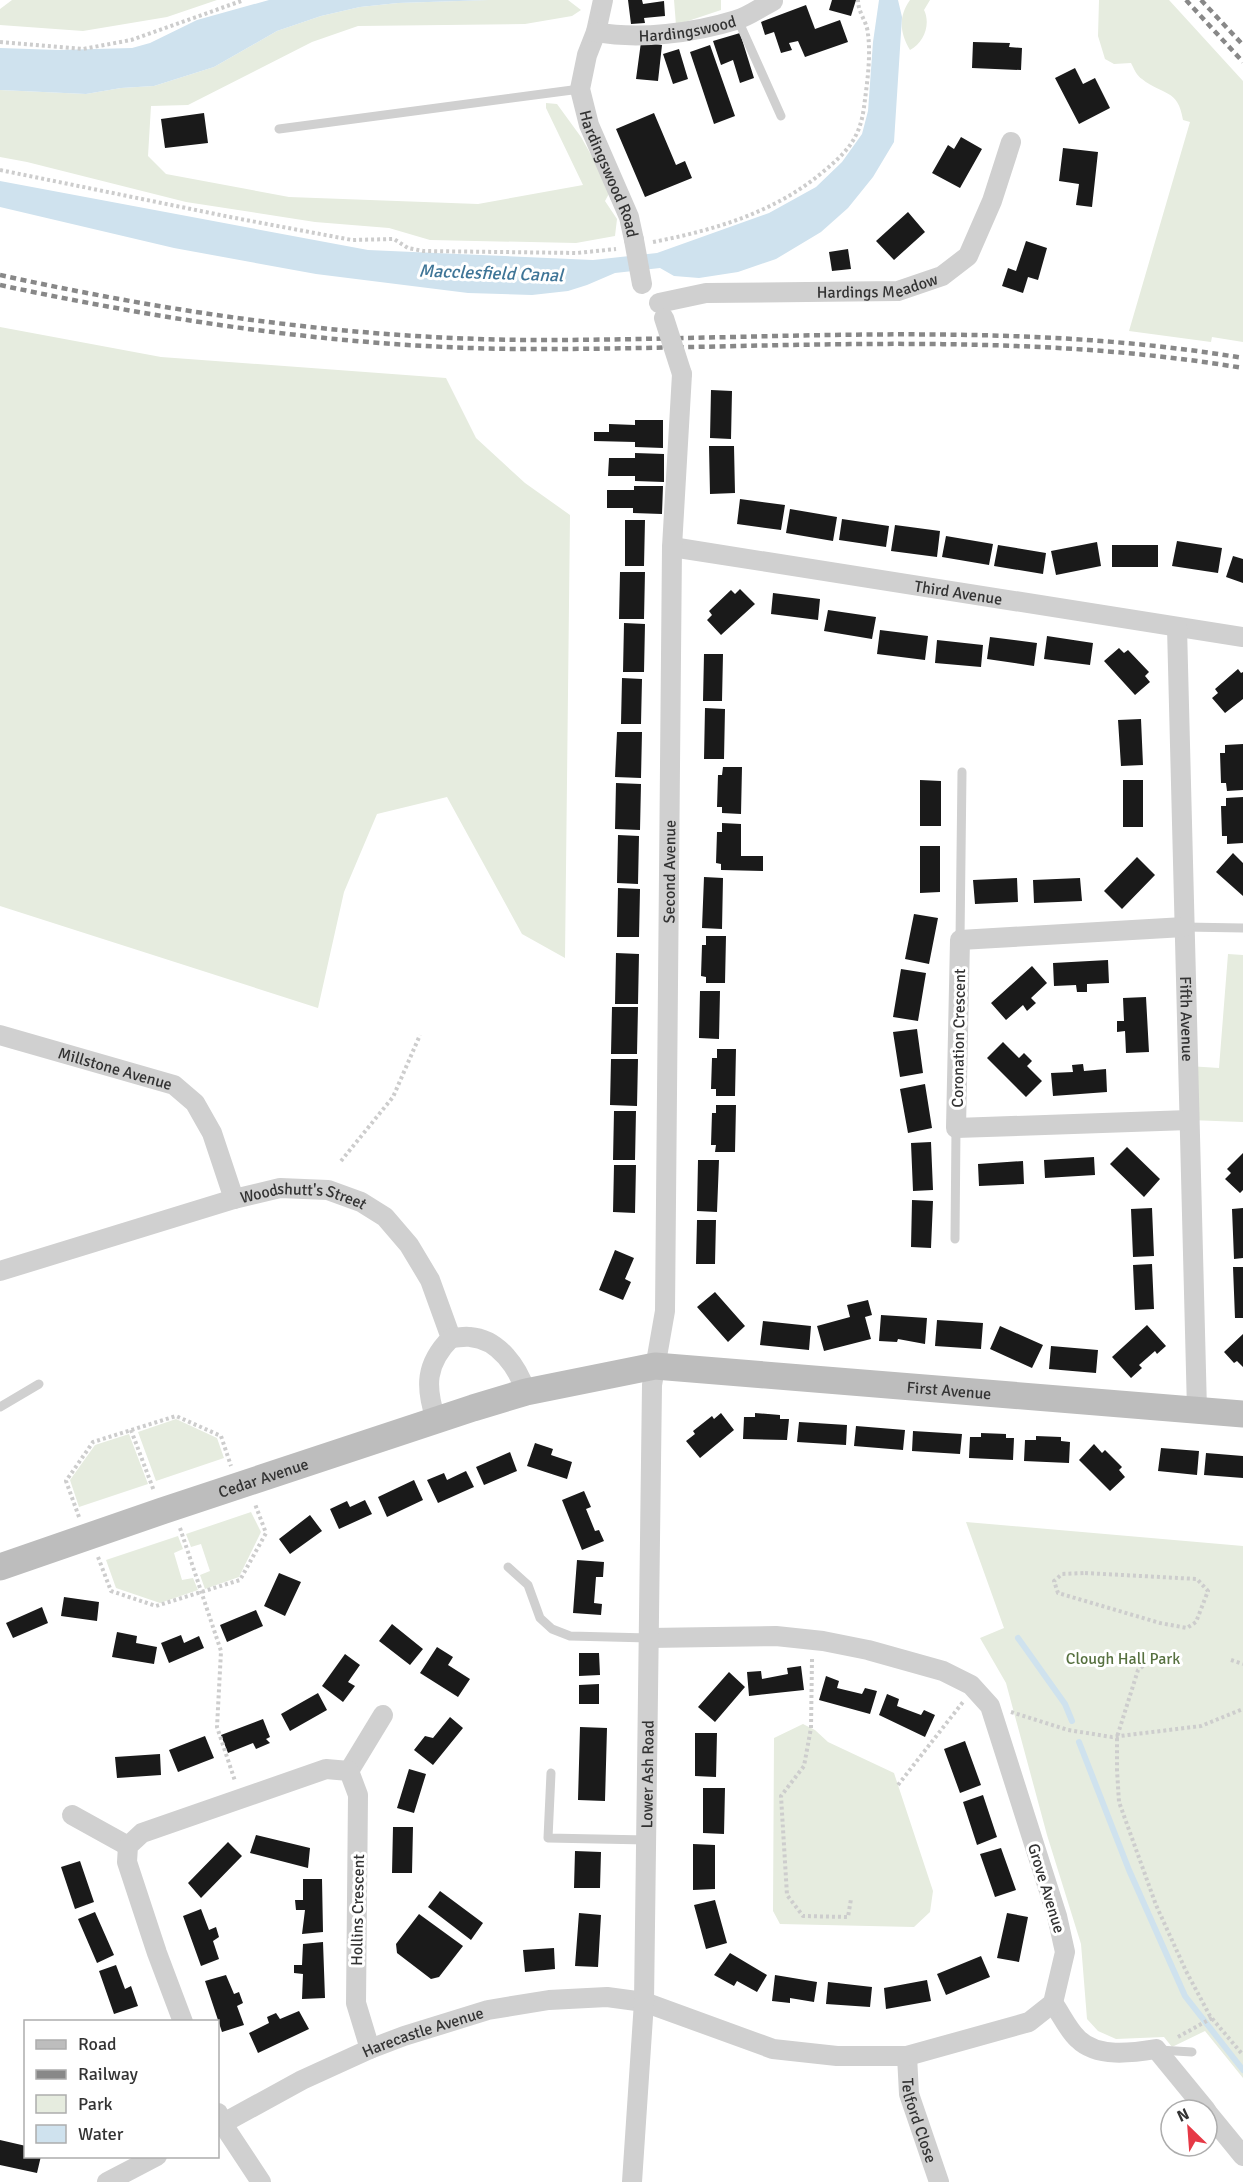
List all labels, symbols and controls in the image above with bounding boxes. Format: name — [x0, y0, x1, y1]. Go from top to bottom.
street label: Hardingswood — [638, 12, 739, 46]
street label: Hardingswood Road — [575, 108, 642, 239]
water label: Macclesfield Canal — [418, 259, 565, 287]
street label: Hardings Meadow — [817, 269, 941, 303]
street label: Third Avenue — [913, 576, 1004, 610]
street label: Second Avenue — [660, 820, 680, 923]
street label: Coronation Crescent — [948, 968, 970, 1108]
street label: Fifth Avenue — [1175, 976, 1197, 1062]
street label: Millstone Avenue — [56, 1043, 174, 1095]
street label: Woodshutt's Street — [238, 1179, 371, 1214]
street label: First Avenue — [906, 1378, 992, 1404]
street label: Cedar Avenue — [216, 1454, 311, 1503]
park label: Clough Hall Park — [1066, 1649, 1180, 1669]
street label: Lower Ash Road — [637, 1720, 659, 1829]
street label: Grove Avenue — [1023, 1841, 1069, 1936]
street label: Hollins Crescent — [347, 1854, 369, 1966]
street label: Harecastle Avenue — [359, 2003, 486, 2062]
legend — [24, 2020, 219, 2158]
text: Road — [78, 2033, 117, 2055]
text: Railway — [78, 2063, 139, 2085]
street label: Telford Close — [897, 2077, 941, 2166]
text: Park — [78, 2093, 113, 2115]
north arrow — [1159, 2098, 1219, 2158]
text: N — [1174, 2104, 1192, 2127]
text: Water — [78, 2123, 124, 2145]

